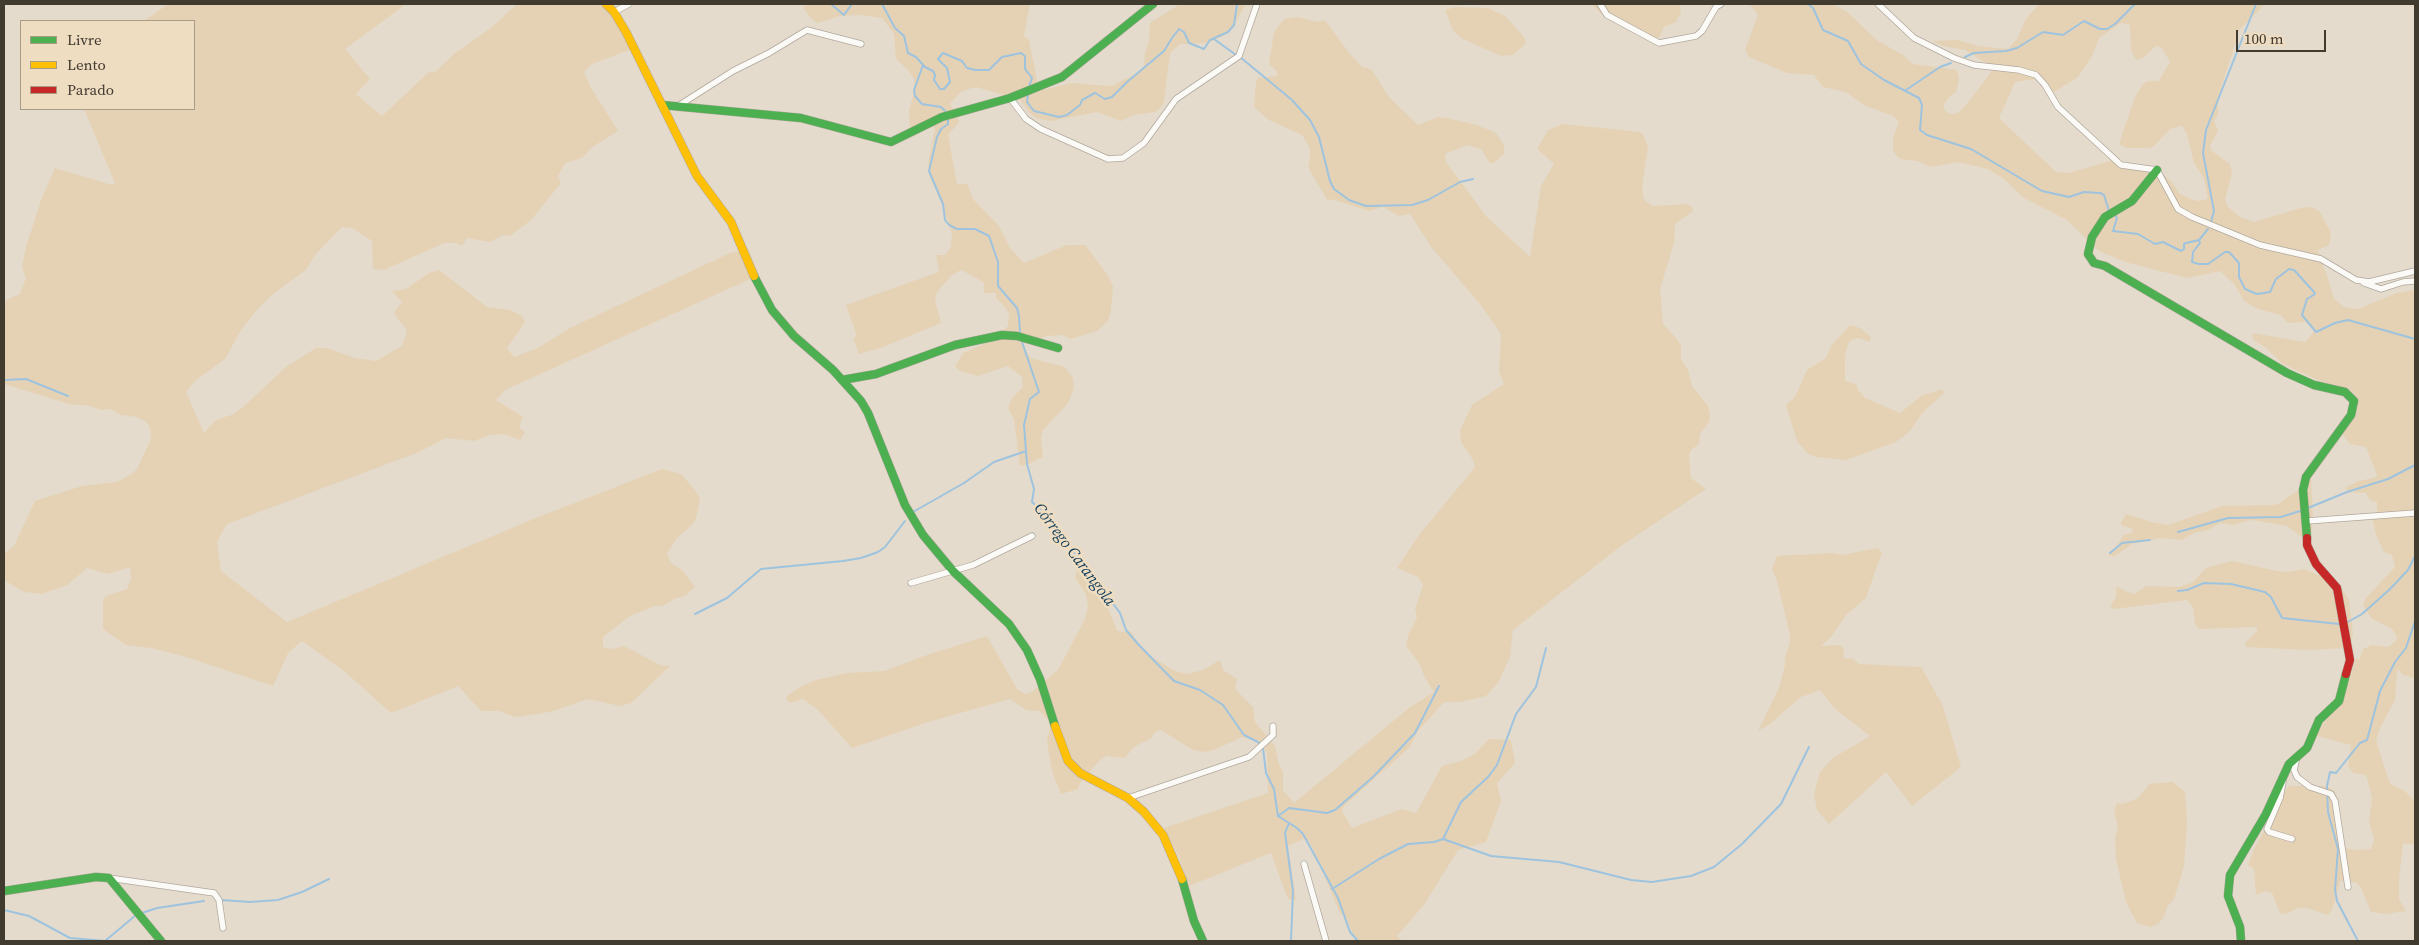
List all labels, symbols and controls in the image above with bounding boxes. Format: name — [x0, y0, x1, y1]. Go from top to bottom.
legend — [20, 20, 195, 110]
scale bar — [2239, 20, 2329, 52]
text: 100 m — [2244, 28, 2284, 49]
text: Livre — [67, 29, 102, 50]
text: Lento — [67, 54, 106, 75]
text: Parado — [67, 79, 114, 100]
water label: Córrego Carangola — [1029, 500, 1119, 610]

